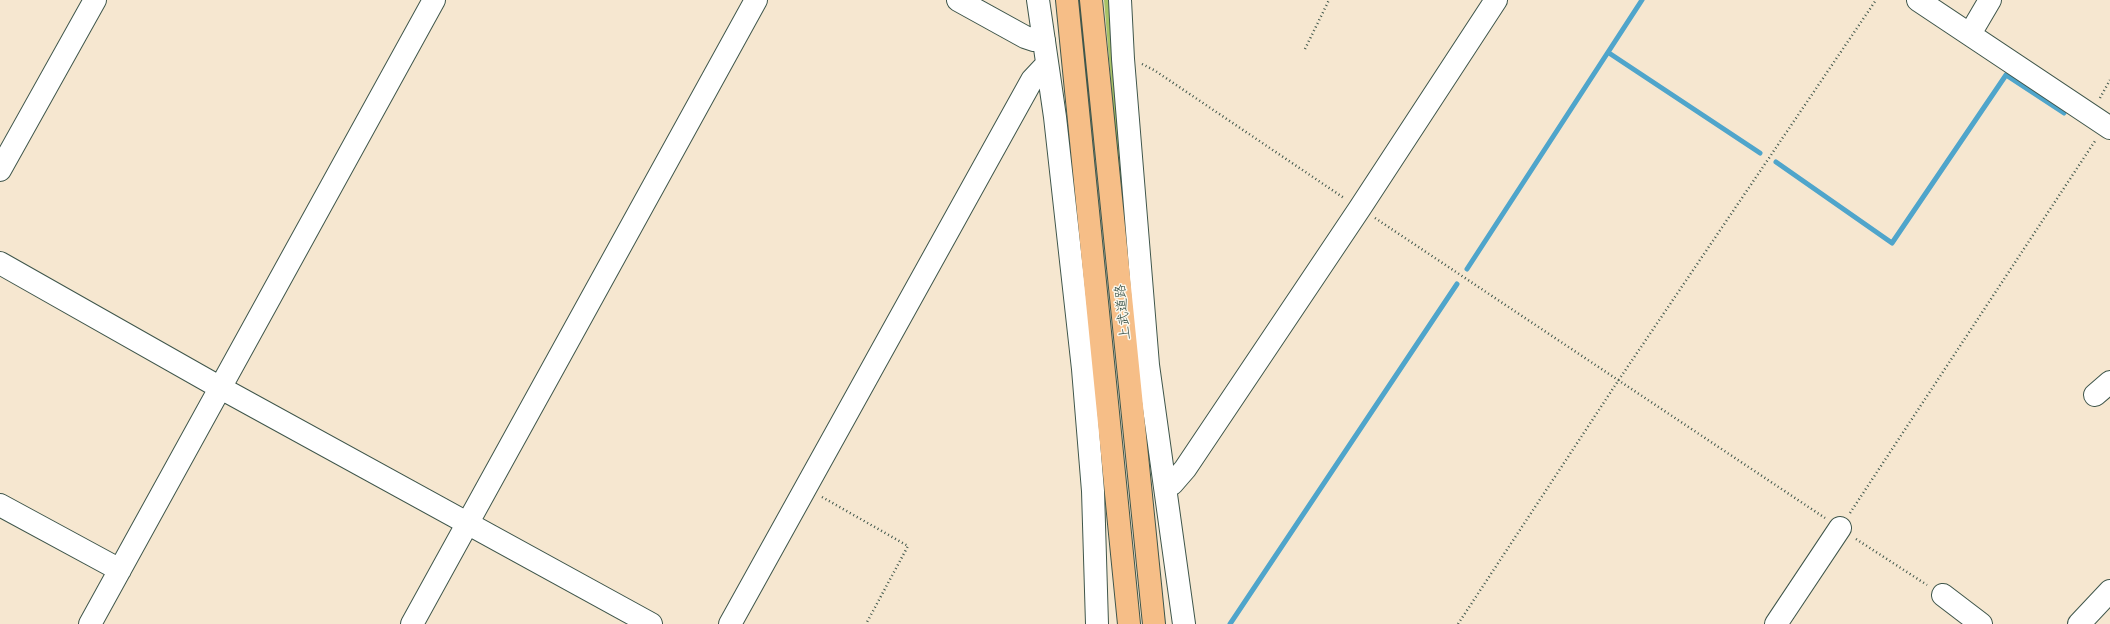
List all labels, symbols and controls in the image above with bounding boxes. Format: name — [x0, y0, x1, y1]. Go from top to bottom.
street label: 上武道路 — [1112, 283, 1134, 341]

